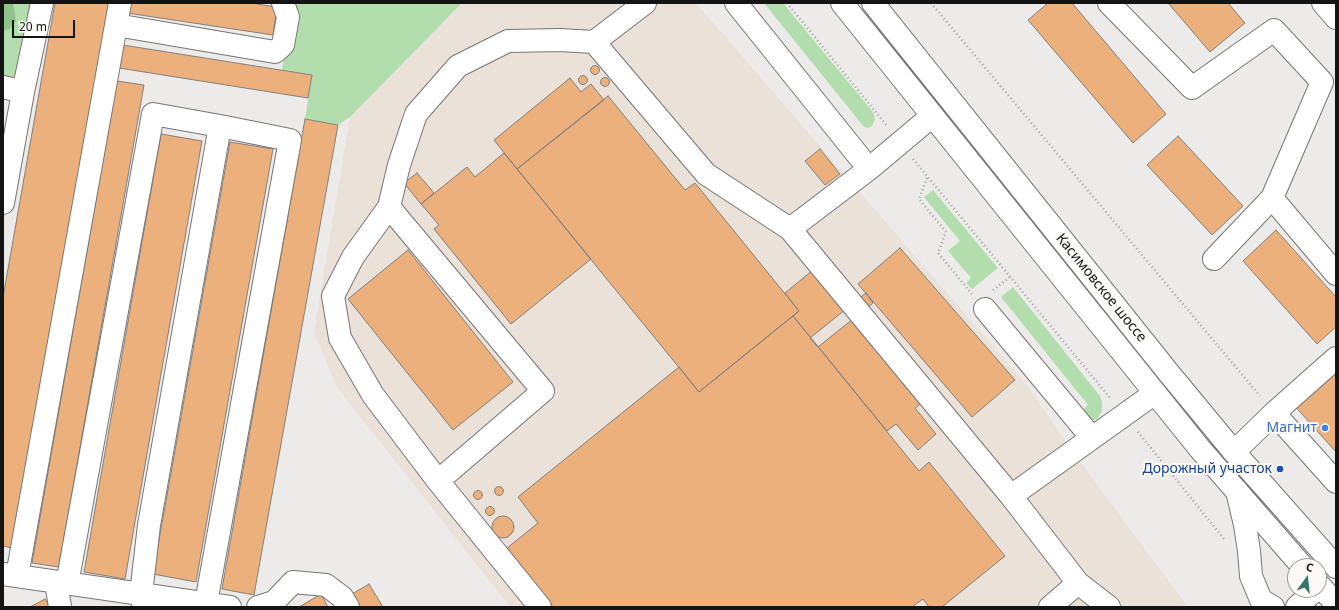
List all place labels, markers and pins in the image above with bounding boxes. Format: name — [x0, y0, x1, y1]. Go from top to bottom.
place label: Магнит — [1267, 420, 1317, 436]
marker: Магнит — [1320, 423, 1330, 433]
place label: Дорожный участок — [1143, 461, 1272, 477]
marker: Дорожный участок — [1275, 464, 1285, 474]

